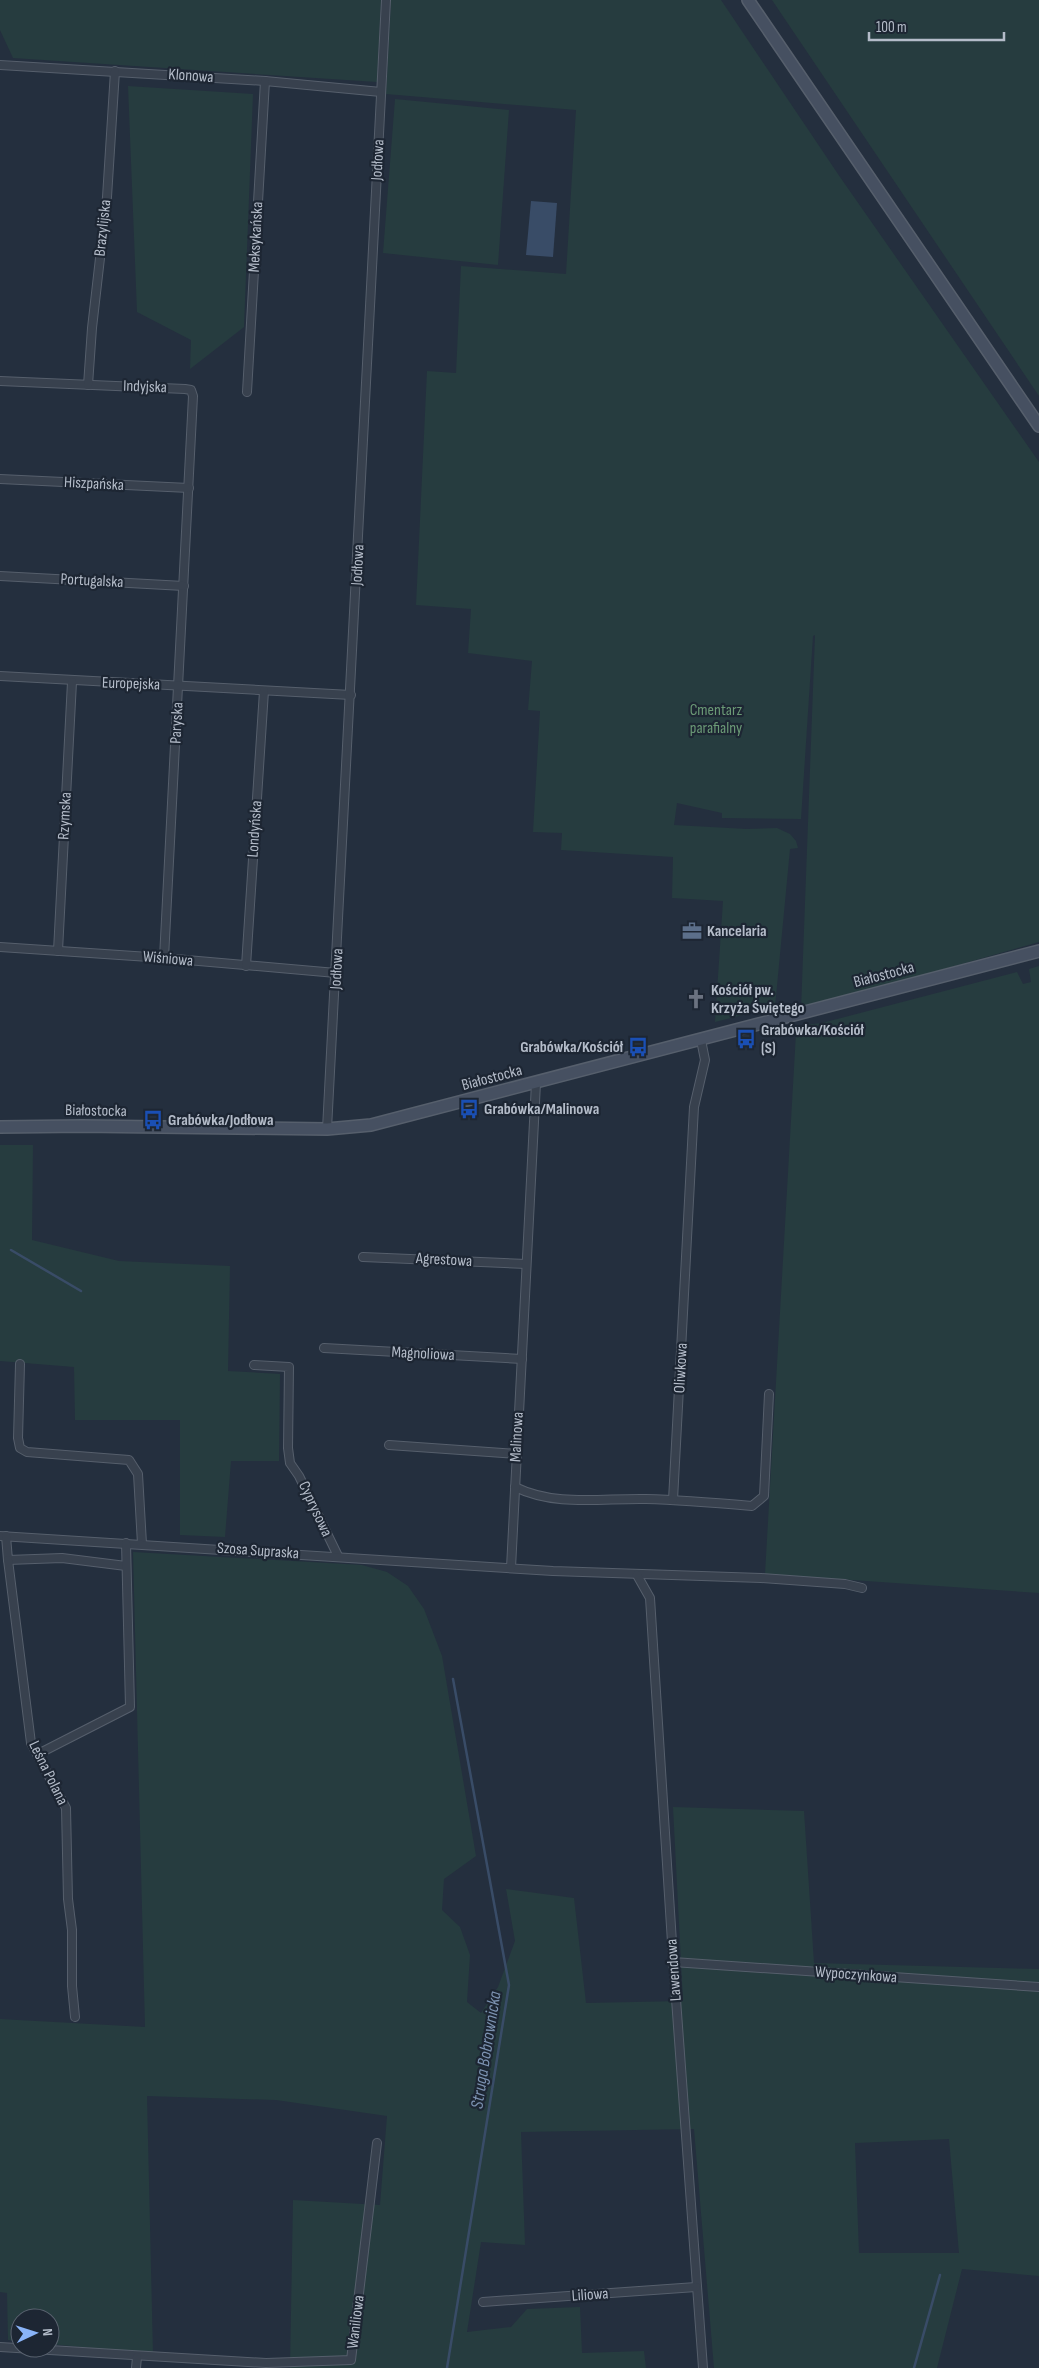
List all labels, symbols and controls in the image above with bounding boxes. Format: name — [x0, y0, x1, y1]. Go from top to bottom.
scale bar — [869, 10, 1004, 42]
text: 100 m — [876, 18, 907, 37]
street label: Klonowa — [168, 65, 214, 87]
street label: Jodłowa — [367, 139, 389, 182]
street label: Brazylijska — [91, 199, 115, 257]
street label: Meksykańska — [245, 201, 267, 273]
street label: Indyjska — [123, 377, 167, 397]
street label: Hiszpańska — [64, 473, 124, 495]
street label: Jodłowa — [347, 544, 369, 587]
street label: Portugalska — [60, 570, 124, 592]
street label: Europejska — [102, 673, 160, 695]
park label: Cmentarz parafialny — [690, 701, 743, 738]
street label: Paryska — [166, 702, 188, 744]
street label: Rzymska — [54, 792, 76, 840]
street label: Londyńska — [244, 800, 266, 858]
office icon: Kancelaria — [681, 920, 703, 942]
place label: Kancelaria — [707, 922, 766, 941]
street label: Wiśniowa — [142, 947, 194, 971]
street label: Jodłowa — [326, 948, 348, 991]
street label: Białostocka — [852, 958, 916, 992]
place label: Kościół pw. Krzyża Świętego — [711, 981, 805, 1018]
church icon: Kościół pw. Krzyża Świętego — [685, 988, 707, 1010]
place label: Grabówka/Kościół (S) — [761, 1021, 865, 1058]
bus stop icon: Grabówka/Kościół (S) — [735, 1028, 757, 1050]
bus stop icon: Grabówka/Kościół — [627, 1036, 649, 1058]
place label: Grabówka/Kościół — [520, 1038, 624, 1057]
street label: Białostocka — [460, 1061, 524, 1095]
bus stop icon: Grabówka/Malinowa — [458, 1098, 480, 1120]
place label: Grabówka/Malinowa — [484, 1100, 599, 1119]
street label: Białostocka — [65, 1101, 127, 1121]
bus stop icon: Grabówka/Jodłowa — [142, 1109, 164, 1131]
place label: Grabówka/Jodłowa — [168, 1111, 274, 1130]
street label: Agrestowa — [414, 1249, 473, 1271]
street label: Oliwkowa — [670, 1342, 692, 1394]
street label: Magnoliowa — [391, 1343, 455, 1365]
street label: Malinowa — [506, 1411, 528, 1463]
street label: Cyprysowa — [294, 1478, 336, 1540]
street label: Szosa Supraska — [216, 1539, 300, 1563]
street label: Leśna Polana — [24, 1738, 72, 1808]
street label: Lawendowa — [662, 1938, 686, 2002]
street label: Wypoczynkowa — [814, 1963, 898, 1987]
water label: Struga Bobrownicka — [466, 1989, 506, 2110]
street label: Liliowa — [571, 2284, 609, 2306]
street label: Waniliowa — [343, 2294, 369, 2350]
north arrow — [10, 2308, 60, 2358]
text: N — [39, 2328, 56, 2336]

